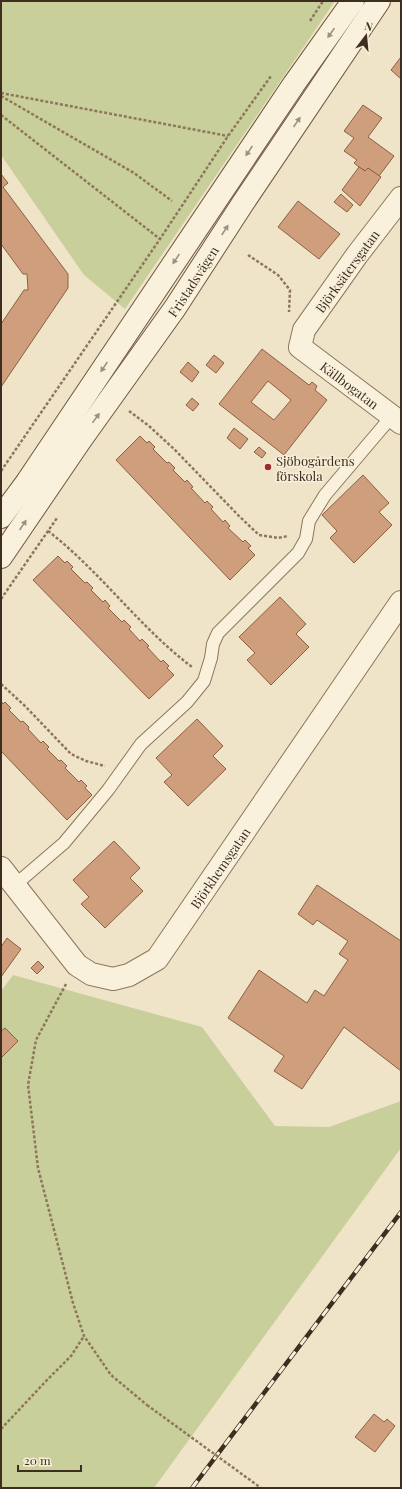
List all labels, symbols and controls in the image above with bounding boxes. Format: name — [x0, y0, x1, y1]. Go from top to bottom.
north arrow — [346, 16, 386, 56]
text: N — [363, 18, 375, 34]
one-way arrow — [327, 28, 335, 38]
one-way arrow — [294, 116, 301, 127]
one-way arrow — [245, 146, 253, 157]
one-way arrow — [221, 225, 229, 235]
street label: Björksätersgatan — [311, 226, 383, 316]
street label: Fristadsvägen — [163, 242, 222, 320]
one-way arrow — [172, 254, 180, 264]
street label: Källbogatan — [317, 357, 383, 412]
one-way arrow — [100, 362, 108, 372]
one-way arrow — [92, 413, 100, 423]
place label: Sjöbogårdens förskola — [276, 452, 355, 484]
marker: Sjöbogårdens förskola — [263, 462, 273, 472]
one-way arrow — [19, 520, 27, 530]
street label: Björkhemsgatan — [186, 823, 253, 911]
scale bar — [18, 1447, 81, 1473]
text: 20 m — [24, 1452, 51, 1468]

